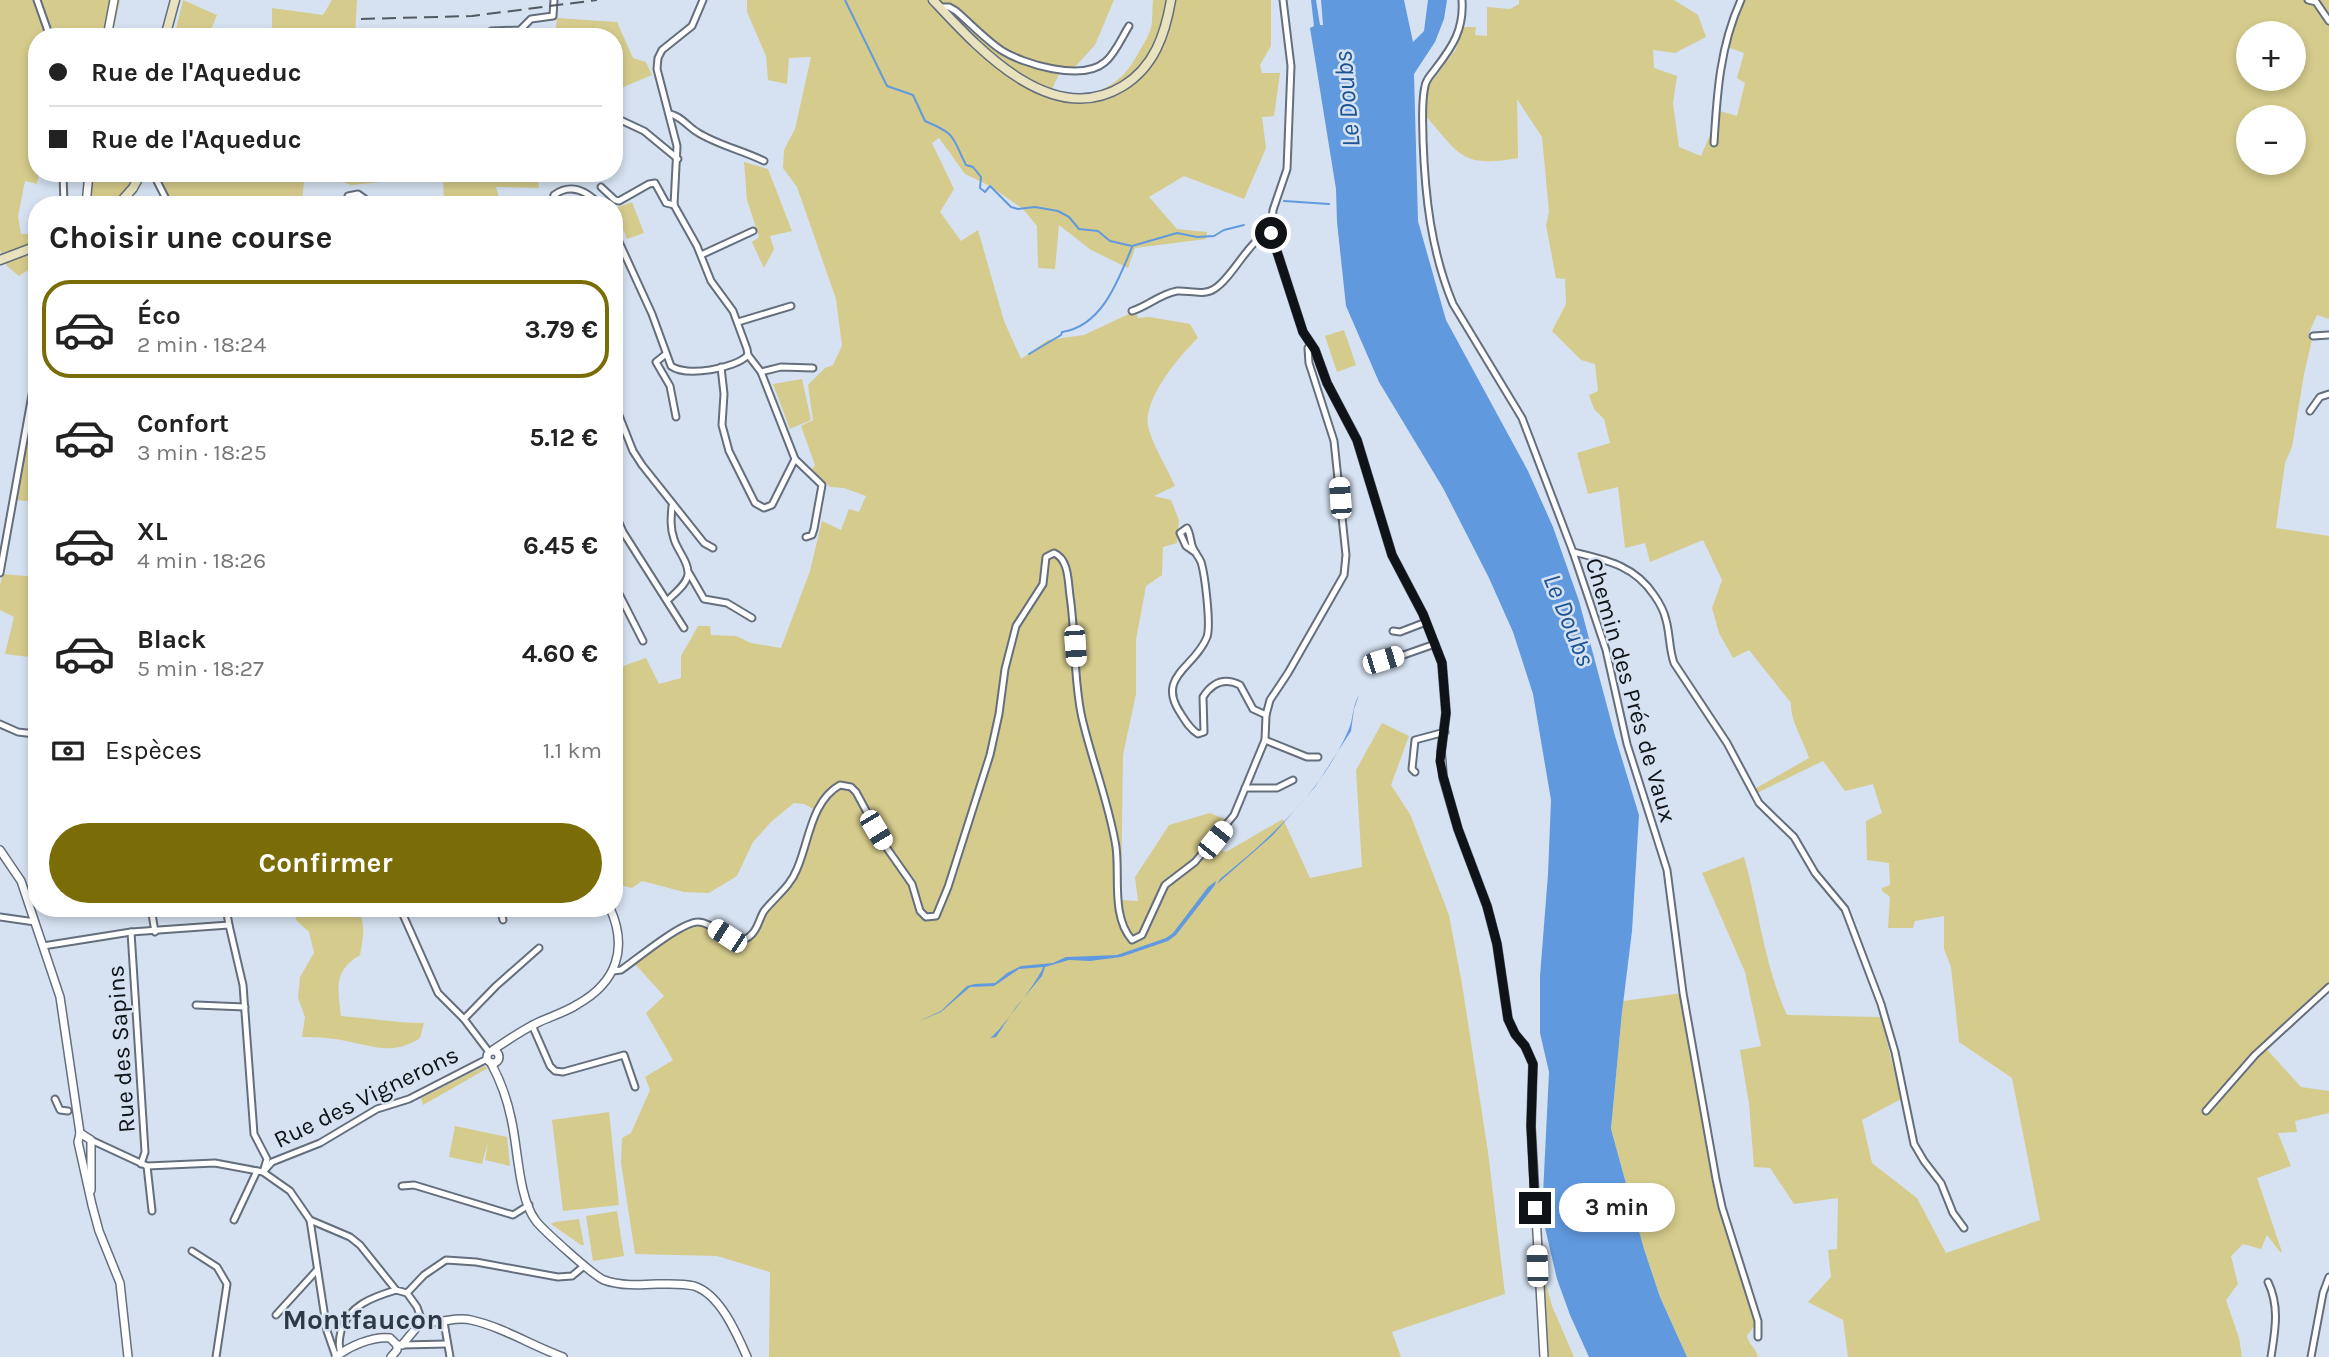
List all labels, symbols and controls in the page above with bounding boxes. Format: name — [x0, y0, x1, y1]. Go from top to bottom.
map controls — [2236, 21, 2306, 175]
button: + — [2236, 21, 2306, 91]
water label: Le Doubs — [1327, 49, 1367, 149]
text: Rue de l'Aqueduc — [91, 57, 302, 88]
button: − — [2236, 105, 2306, 175]
text: Rue de l'Aqueduc — [91, 124, 302, 155]
route start — [1255, 217, 1287, 249]
text: Choisir une course — [49, 219, 332, 256]
icon: car — [53, 298, 116, 361]
text: Éco — [137, 300, 181, 331]
text: 3.79 € — [524, 314, 598, 345]
text: 2 min · 18:24 — [137, 331, 266, 358]
icon: car — [53, 406, 116, 469]
text: Confort — [137, 408, 229, 439]
text: 5.12 € — [529, 422, 598, 453]
text: 3 min · 18:25 — [137, 439, 267, 466]
car — [1329, 476, 1352, 520]
icon: car — [53, 514, 116, 577]
text: XL — [137, 516, 168, 547]
text: 6.45 € — [523, 530, 598, 561]
text: 4 min · 18:26 — [137, 547, 266, 574]
street label: Chemin des Prés de Vaux — [1580, 555, 1682, 825]
water label: Le Doubs — [1536, 569, 1602, 671]
icon: car — [53, 622, 116, 685]
text: Black — [137, 624, 206, 655]
car — [1064, 624, 1087, 668]
text: 4.60 € — [522, 638, 598, 669]
car — [1360, 644, 1407, 676]
text: 5 min · 18:27 — [137, 655, 264, 682]
icon: cash — [49, 732, 87, 770]
text: Espèces — [105, 735, 202, 766]
text: 1.1 km — [543, 737, 602, 764]
car — [857, 807, 896, 853]
car — [1194, 817, 1237, 863]
button: Confirmer — [49, 823, 602, 903]
car — [704, 916, 751, 956]
street label: Rue des Sapins — [101, 964, 141, 1134]
street label: Rue des Vignerons — [269, 1040, 463, 1154]
callout: 3 min — [1560, 1184, 1675, 1232]
route end — [1519, 1192, 1551, 1224]
text: 3 min — [1585, 1194, 1649, 1221]
car — [1526, 1245, 1549, 1287]
district label: Montfaucon — [282, 1303, 444, 1336]

